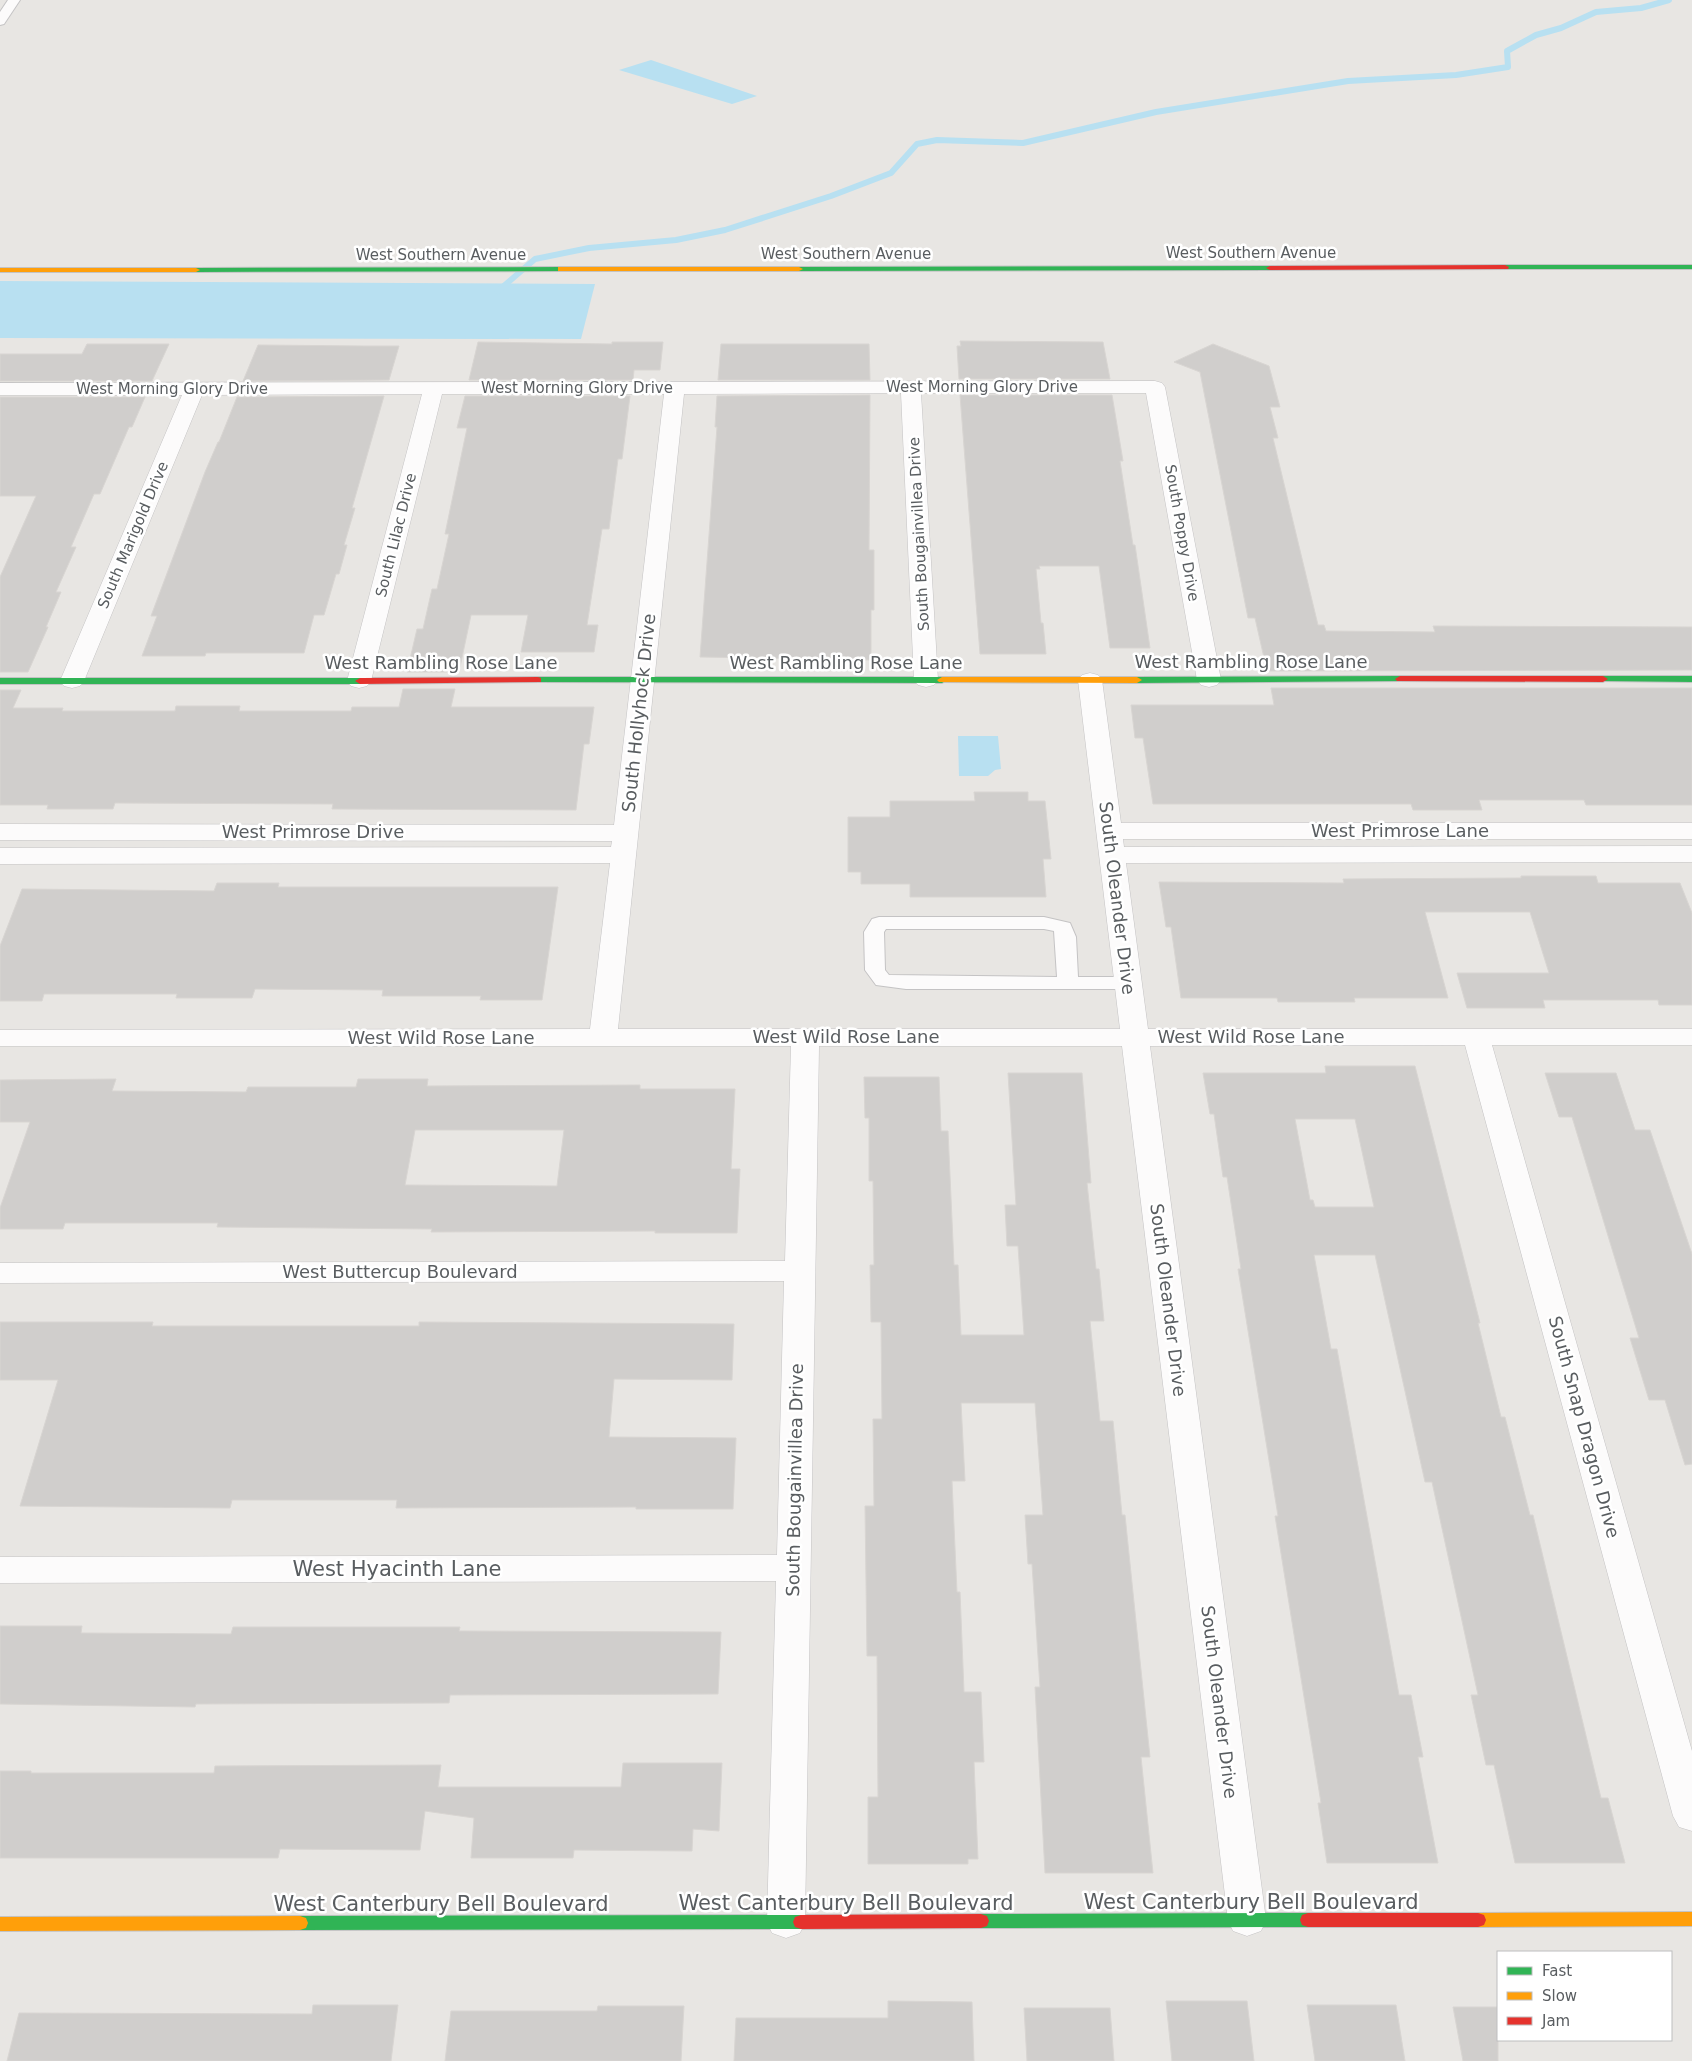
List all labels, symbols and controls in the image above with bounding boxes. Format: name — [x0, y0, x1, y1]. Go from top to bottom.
street label: West Southern Avenue — [1166, 244, 1336, 262]
street label: West Southern Avenue — [761, 245, 931, 263]
street label: West Southern Avenue — [356, 246, 526, 264]
street label: West Morning Glory Drive — [886, 378, 1078, 396]
street label: West Morning Glory Drive — [481, 379, 673, 397]
street label: West Morning Glory Drive — [76, 380, 268, 398]
street label: South Bougainvillea Drive — [905, 437, 933, 631]
street label: South Marigold Drive — [94, 459, 172, 611]
street label: South Poppy Drive — [1161, 463, 1203, 603]
street label: South Lilac Drive — [372, 471, 420, 599]
street label: South Hollyhock Drive — [618, 613, 659, 813]
street label: West Rambling Rose Lane — [1134, 651, 1368, 672]
street label: West Rambling Rose Lane — [324, 652, 558, 673]
street label: West Rambling Rose Lane — [729, 652, 963, 673]
street label: South Oleander Drive — [1095, 800, 1140, 996]
street label: West Primrose Lane — [1311, 820, 1489, 841]
street label: West Primrose Drive — [222, 821, 404, 842]
street label: West Wild Rose Lane — [753, 1026, 939, 1047]
street label: West Wild Rose Lane — [1158, 1026, 1344, 1047]
street label: West Wild Rose Lane — [348, 1027, 534, 1048]
street label: South Oleander Drive — [1146, 1202, 1191, 1398]
street label: West Buttercup Boulevard — [282, 1261, 518, 1282]
street label: South Snap Dragon Drive — [1545, 1314, 1624, 1540]
street label: South Bougainvillea Drive — [782, 1363, 807, 1597]
street label: West Hyacinth Lane — [292, 1557, 502, 1581]
street label: South Oleander Drive — [1197, 1604, 1242, 1800]
street label: West Canterbury Bell Boulevard — [1083, 1890, 1419, 1914]
street label: West Canterbury Bell Boulevard — [678, 1891, 1014, 1915]
street label: West Canterbury Bell Boulevard — [273, 1892, 609, 1916]
legend — [1497, 1951, 1672, 2041]
text: Fast — [1542, 1962, 1572, 1980]
text: Slow — [1542, 1987, 1577, 2005]
text: Jam — [1541, 2012, 1570, 2030]

